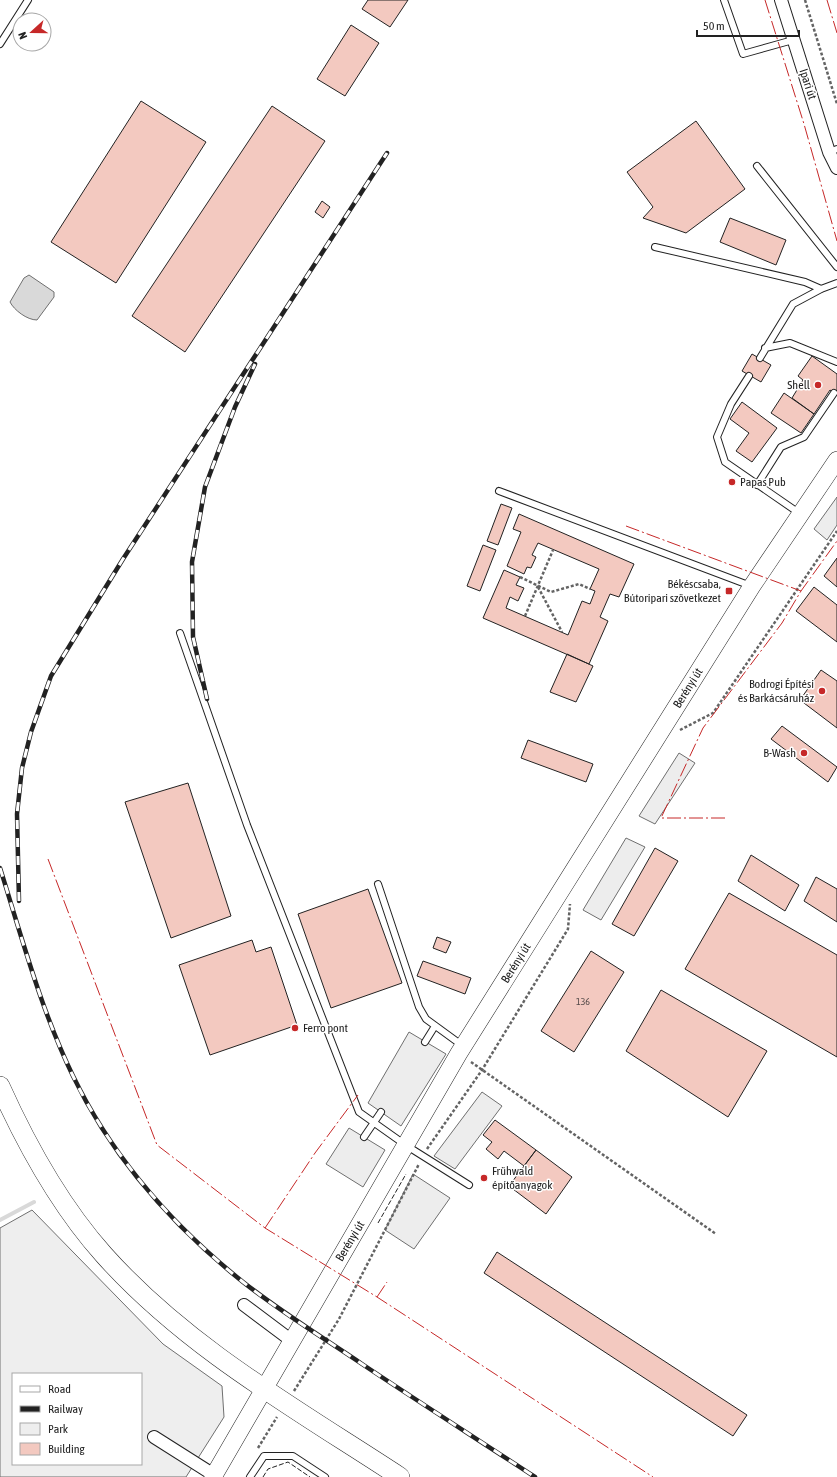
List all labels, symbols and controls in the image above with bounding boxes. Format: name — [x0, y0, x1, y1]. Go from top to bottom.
north arrow — [12, 12, 52, 52]
scale bar — [697, 12, 799, 38]
text: 50 m — [703, 19, 725, 33]
text: N — [16, 30, 29, 41]
street label: Ipari út — [796, 67, 820, 102]
place label: Shell — [787, 378, 811, 392]
marker: Shell — [813, 380, 823, 390]
place label: Papas Pub — [740, 475, 786, 489]
marker: Papas Pub — [727, 477, 737, 487]
place label: Békéscsaba, Bútoripari szövetkezet — [624, 577, 722, 605]
marker: Békéscsaba, Bútoripari szövetkezet — [724, 586, 734, 596]
street label: Berényi út — [670, 665, 706, 711]
place label: Bodrogi Építési és Barkácsáruház — [738, 677, 815, 705]
marker: Bodrogi Építési és Barkácsáruház — [817, 686, 827, 696]
place label: B-Wash — [763, 746, 796, 760]
marker: B-Wash — [799, 748, 809, 758]
street label: Berényi út — [498, 940, 534, 986]
house number: 136 — [576, 996, 590, 1007]
place label: Ferro pont — [303, 1021, 349, 1035]
marker: Ferro pont — [290, 1023, 300, 1033]
place label: Frühwald építőanyagok — [492, 1164, 553, 1192]
marker: Frühwald építőanyagok — [479, 1173, 489, 1183]
street label: Berényi út — [333, 1218, 368, 1264]
legend — [12, 1373, 142, 1465]
text: Road — [48, 1382, 71, 1396]
text: Railway — [48, 1402, 83, 1416]
text: Park — [48, 1422, 69, 1436]
text: Building — [48, 1442, 86, 1456]

